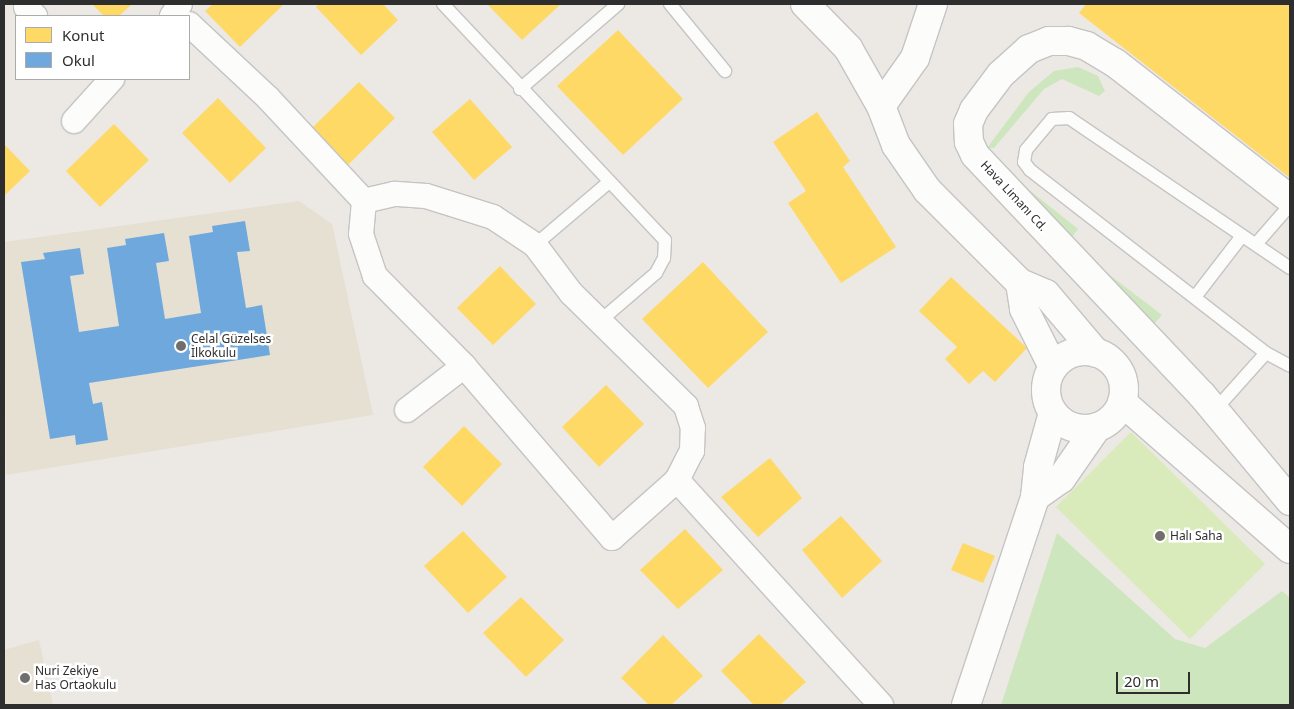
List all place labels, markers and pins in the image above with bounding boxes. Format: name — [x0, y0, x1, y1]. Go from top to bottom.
place label: Celal Güzelses İlkokulu — [191, 332, 271, 360]
marker: Celal Güzelses İlkokulu — [175, 340, 187, 352]
place label: Halı Saha — [1170, 529, 1222, 543]
marker: Halı Saha — [1154, 530, 1166, 542]
place label: Nuri Zekiye Has Ortaokulu — [35, 664, 116, 692]
marker: Nuri Zekiye Has Ortaokulu — [19, 672, 31, 684]

